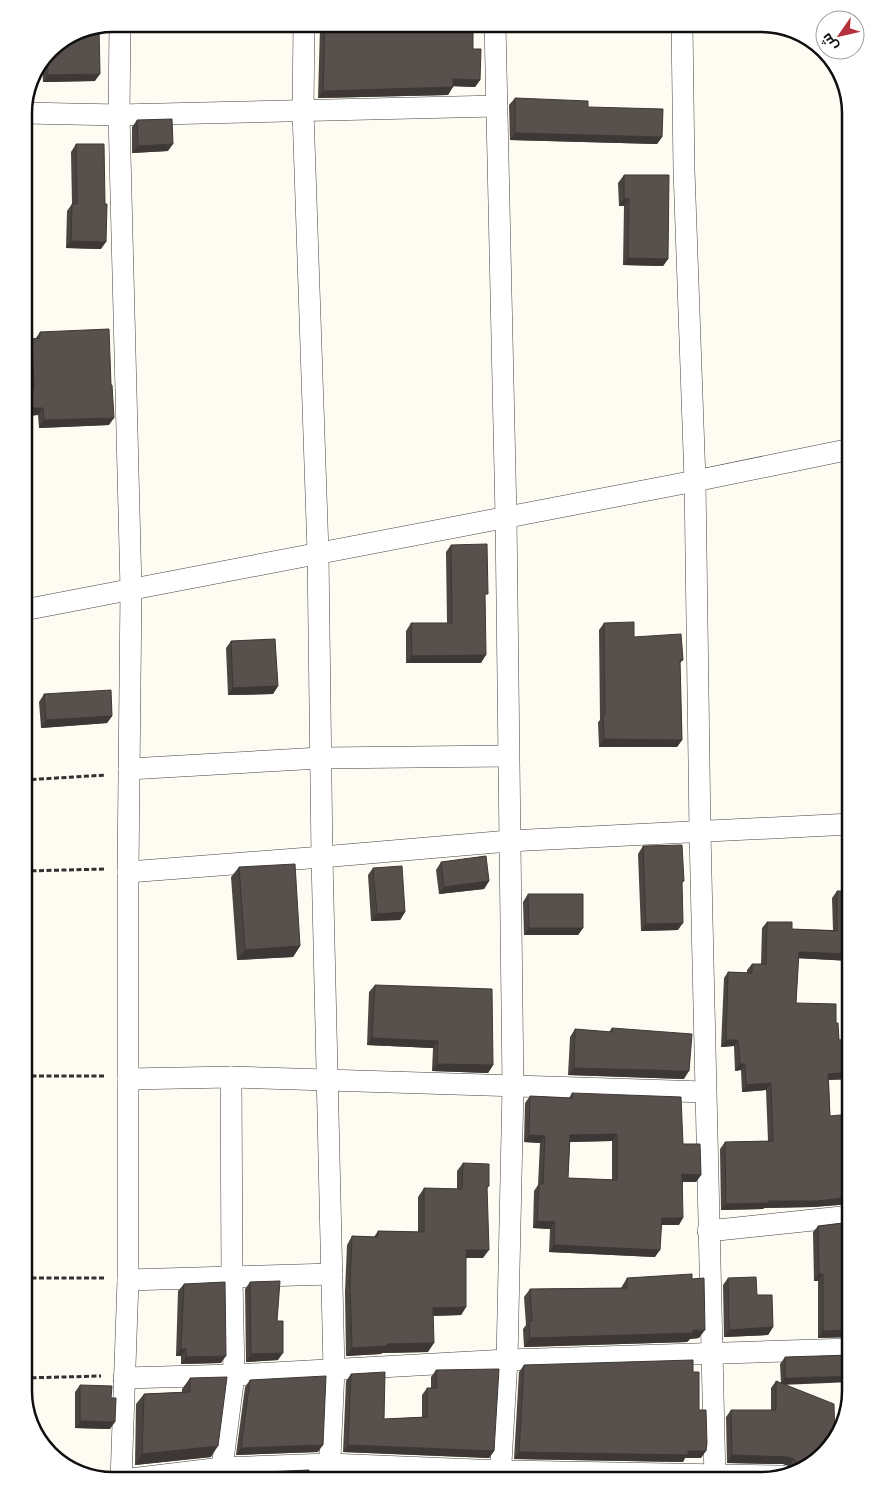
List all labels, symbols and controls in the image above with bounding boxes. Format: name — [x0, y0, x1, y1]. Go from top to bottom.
north arrow — [815, 10, 865, 60]
text: ش — [816, 29, 843, 55]

